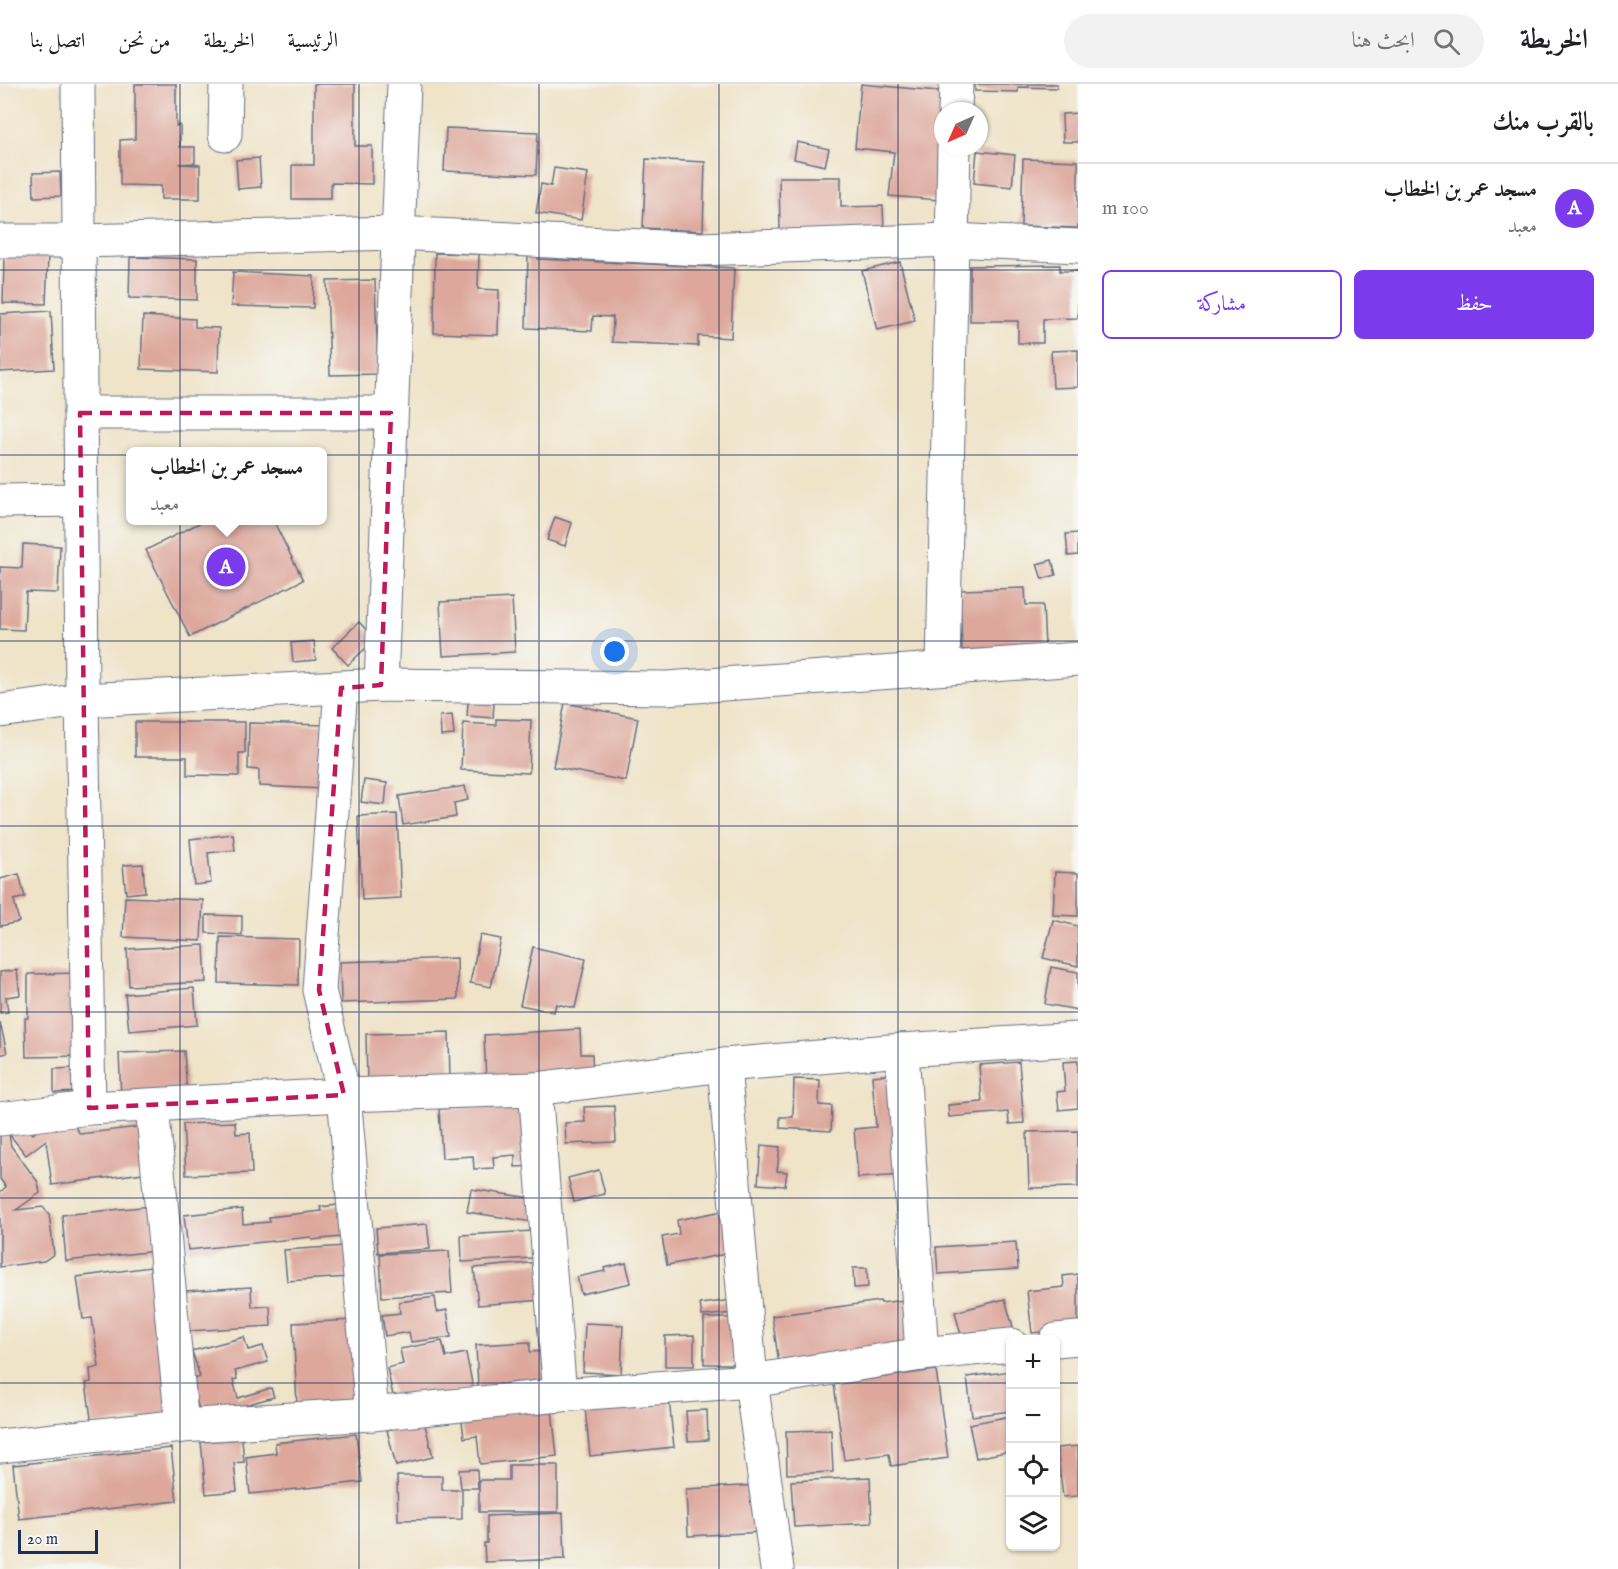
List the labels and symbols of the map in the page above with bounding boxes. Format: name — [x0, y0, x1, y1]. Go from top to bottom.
north arrow — [934, 102, 988, 156]
pin: A — [206, 544, 246, 590]
your location — [600, 637, 629, 666]
scale bar — [18, 1527, 98, 1554]

